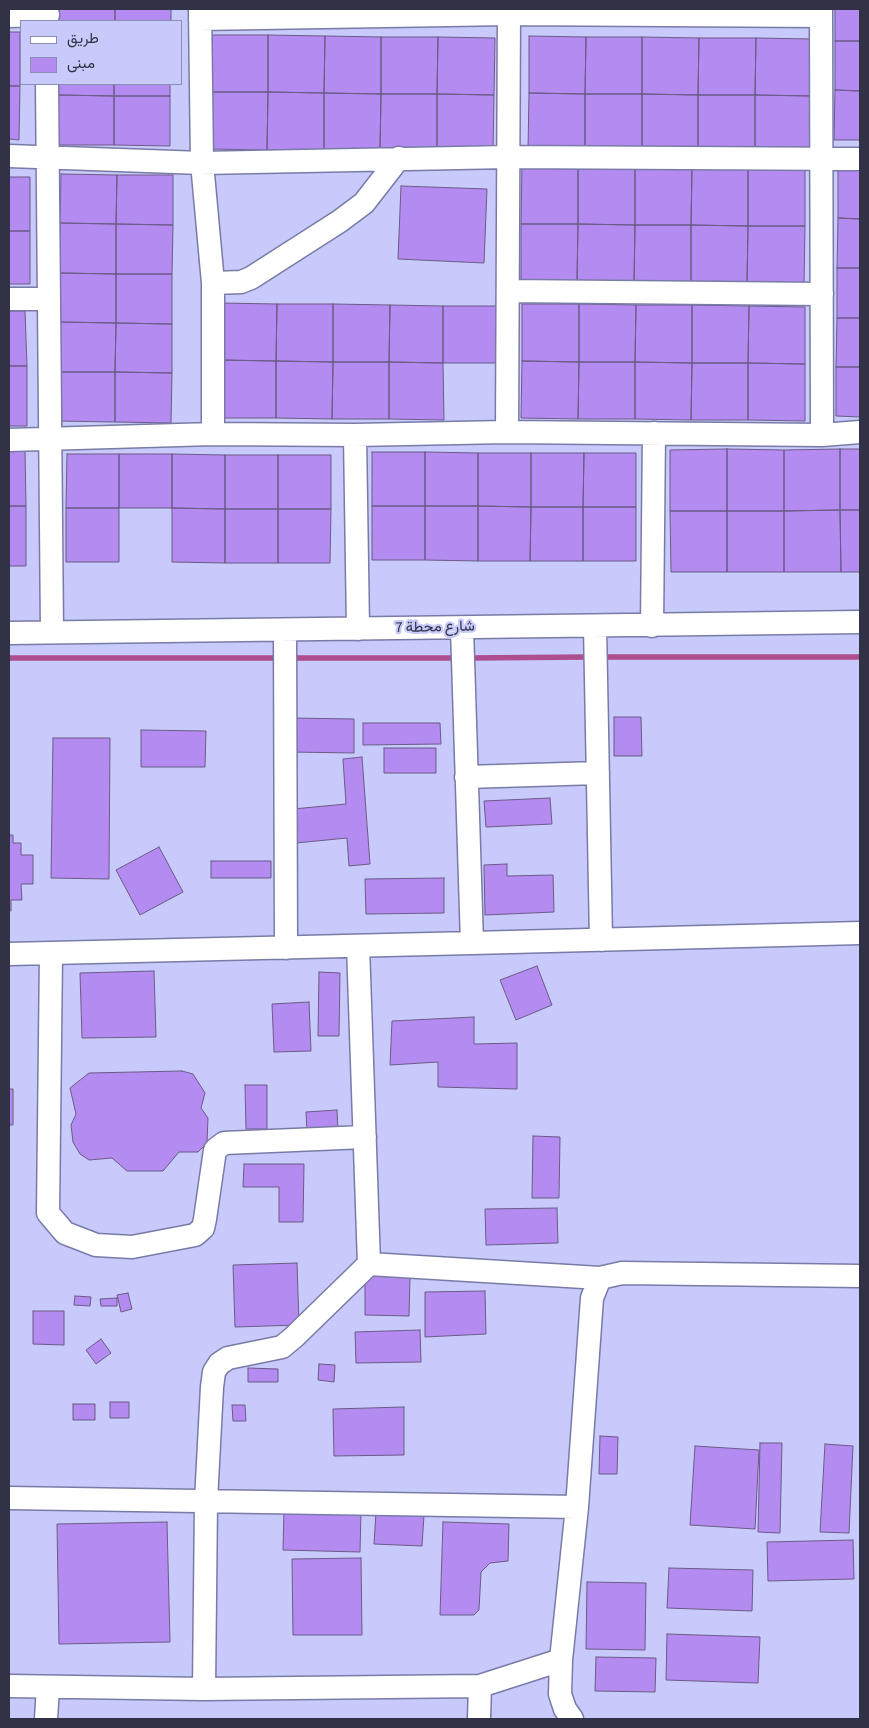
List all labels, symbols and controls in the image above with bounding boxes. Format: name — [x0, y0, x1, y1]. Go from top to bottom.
legend — [20, 20, 182, 85]
text: طريق — [67, 28, 99, 49]
text: مبنى — [67, 53, 95, 74]
street label: شارع محطة 7 — [395, 618, 475, 638]

